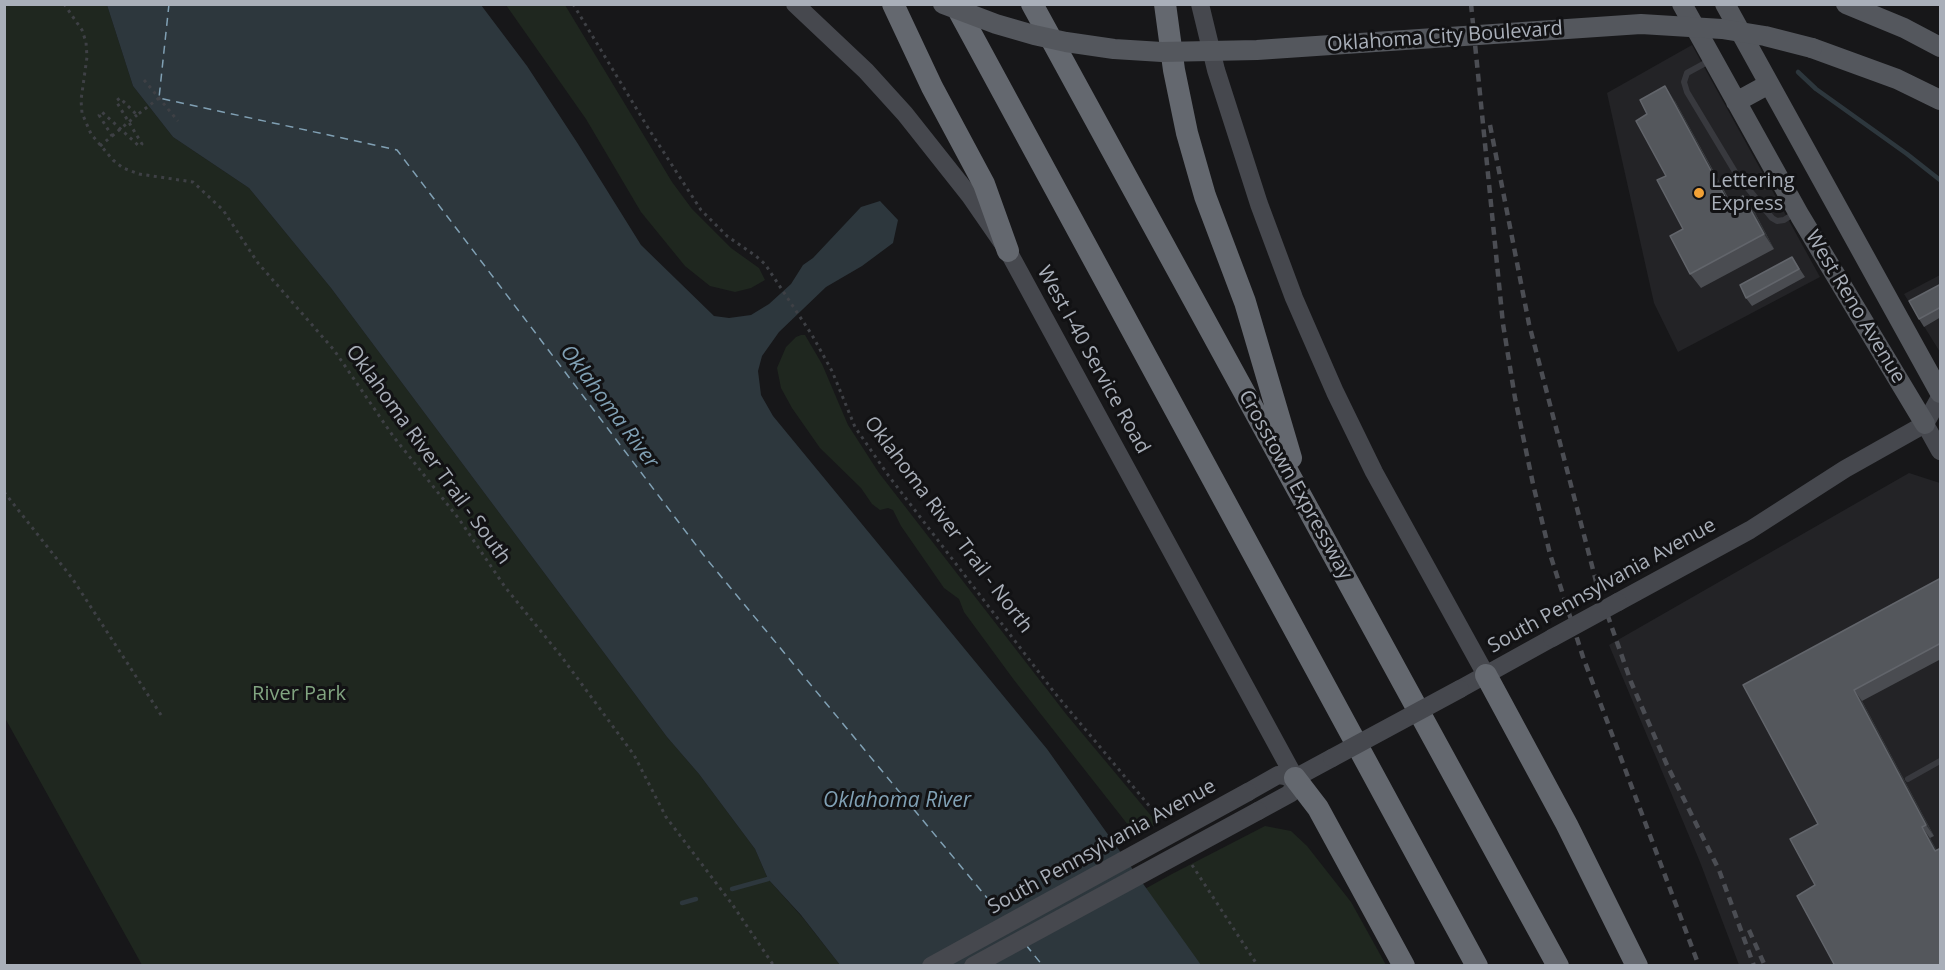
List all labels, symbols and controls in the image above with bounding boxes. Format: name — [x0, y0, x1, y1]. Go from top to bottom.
street label: Oklahoma City Boulevard — [1326, 17, 1564, 57]
place label: Lettering Express — [1711, 169, 1795, 216]
marker: Lettering Express — [1692, 186, 1706, 200]
street label: West Reno Avenue — [1800, 226, 1910, 388]
street label: West I-40 Service Road — [1031, 262, 1155, 458]
water label: Oklahoma River — [554, 340, 664, 474]
street label: Oklahoma River Trail - South — [340, 341, 516, 569]
street label: Crosstown Expressway — [1233, 386, 1357, 584]
street label: Oklahoma River Trail - North — [859, 412, 1037, 638]
street label: South Pennsylvania Avenue — [1484, 513, 1720, 659]
park label: River Park — [252, 682, 346, 706]
street label: South Pennsylvania Avenue — [984, 774, 1220, 920]
water label: Oklahoma River — [823, 788, 971, 814]

